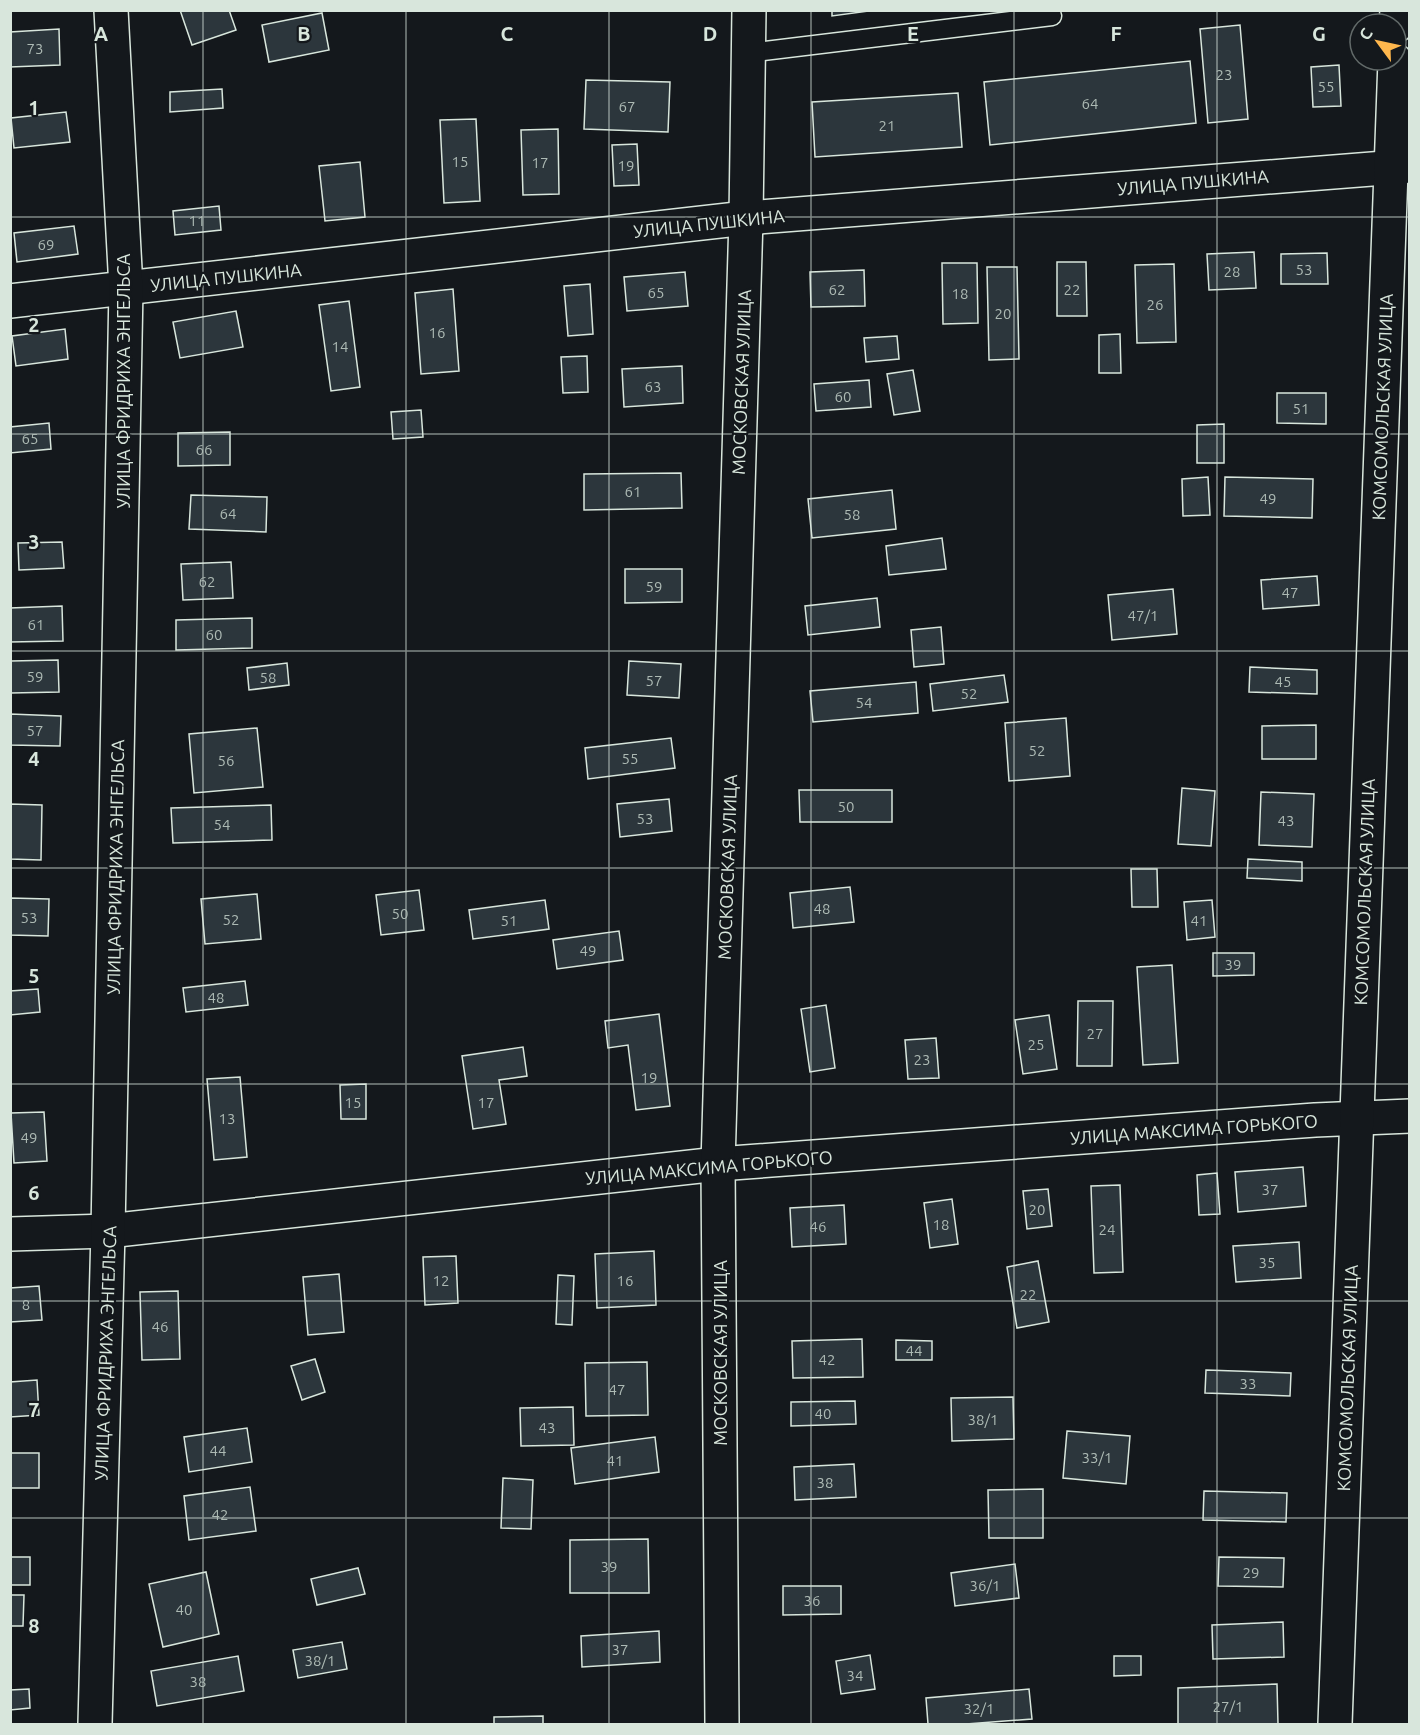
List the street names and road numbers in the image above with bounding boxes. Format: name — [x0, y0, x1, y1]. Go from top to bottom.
street label: УЛИЦА ПУШКИНА — [1117, 165, 1270, 199]
street label: УЛИЦА ПУШКИНА — [633, 205, 786, 241]
street label: УЛИЦА ФРИДРИХА ЭНГЕЛЬСА — [113, 253, 133, 509]
street label: УЛИЦА ПУШКИНА — [150, 259, 303, 295]
street label: МОСКОВСКАЯ УЛИЦА — [728, 289, 754, 475]
street label: КОМСОМОЛЬСКАЯ УЛИЦА — [1368, 293, 1396, 521]
street label: УЛИЦА ФРИДРИХА ЭНГЕЛЬСА — [103, 739, 127, 995]
street label: МОСКОВСКАЯ УЛИЦА — [714, 774, 740, 960]
street label: КОМСОМОЛЬСКАЯ УЛИЦА — [1350, 778, 1378, 1006]
street label: УЛИЦА МАКСИМА ГОРЬКОГО — [1070, 1110, 1318, 1148]
street label: УЛИЦА МАКСИМА ГОРЬКОГО — [585, 1146, 833, 1188]
street label: УЛИЦА ФРИДРИХА ЭНГЕЛЬСА — [91, 1225, 119, 1481]
street label: МОСКОВСКАЯ УЛИЦА — [710, 1260, 730, 1446]
street label: КОМСОМОЛЬСКАЯ УЛИЦА — [1333, 1264, 1361, 1492]

